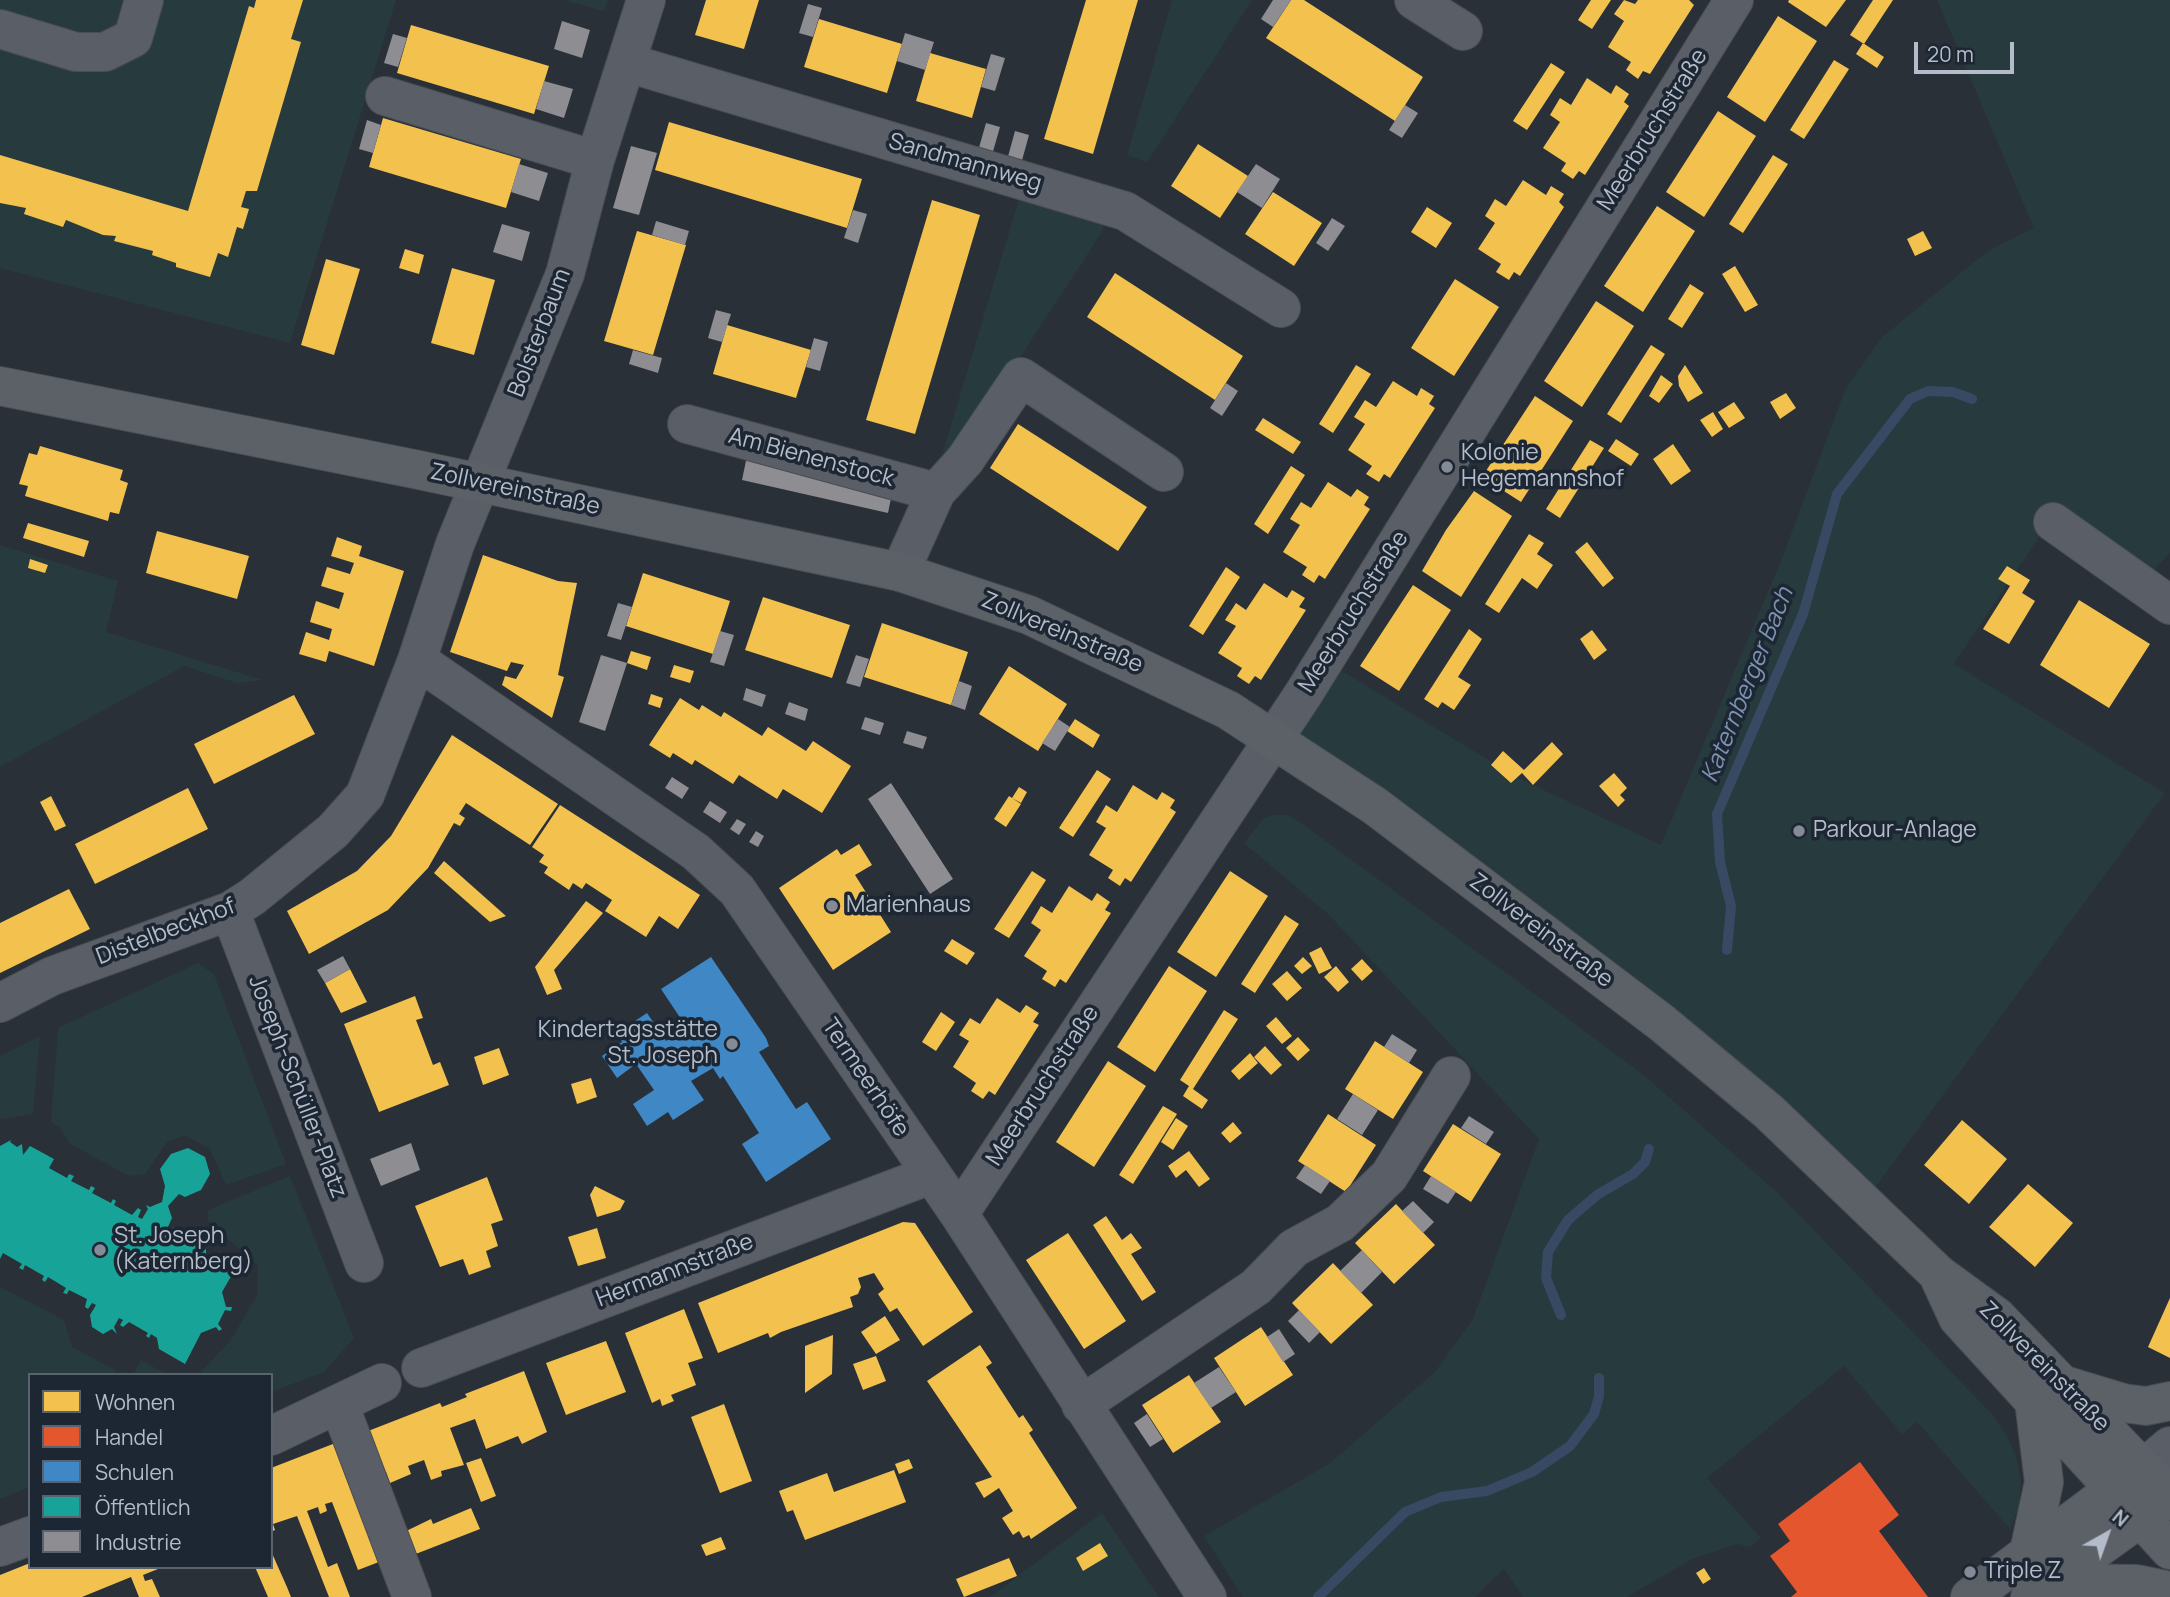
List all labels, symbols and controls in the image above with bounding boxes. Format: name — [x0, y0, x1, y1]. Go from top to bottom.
scale bar — [1918, 28, 2018, 72]
text: 20 m — [1927, 40, 1974, 68]
street label: Meerbruchstraße — [1592, 44, 1714, 216]
street label: Sandmannweg — [885, 128, 1045, 198]
street label: Bolsterbaum — [503, 265, 577, 401]
street label: Am Bienenstock — [725, 423, 897, 493]
place label: Kolonie Hegemannshof — [1461, 440, 1624, 494]
street label: Zollvereinstraße — [428, 459, 602, 521]
marker: Kolonie Hegemannshof — [1439, 459, 1455, 475]
street label: Meerbruchstraße — [1293, 526, 1415, 698]
water label: Katernberger Bach — [1696, 583, 1800, 787]
street label: Zollvereinstraße — [977, 587, 1147, 679]
place label: Parkour-Anlage — [1813, 817, 1977, 845]
marker: Parkour-Anlage — [1791, 823, 1807, 839]
street label: Zollvereinstraße — [1464, 868, 1618, 994]
place label: Marienhaus — [846, 892, 971, 920]
street label: Distelbeckhof — [92, 893, 240, 971]
marker: Marienhaus — [824, 898, 840, 914]
street label: Joseph-Schüller-Platz — [242, 972, 352, 1202]
street label: Meerbruchstraße — [981, 1001, 1105, 1171]
street label: Termeerhöfe — [815, 1014, 915, 1142]
place label: Kindertagsstätte St. Joseph — [538, 1017, 718, 1071]
marker: Kindertagsstätte St. Joseph — [724, 1036, 740, 1052]
place label: St. Joseph (Katernberg) — [114, 1223, 253, 1277]
street label: Hermannstraße — [592, 1228, 758, 1314]
marker: St. Joseph (Katernberg) — [92, 1242, 108, 1258]
street label: Zollvereinstraße — [1973, 1296, 2115, 1438]
legend — [28, 1373, 273, 1569]
text: Wohnen — [95, 1388, 175, 1416]
text: Handel — [95, 1423, 163, 1451]
text: Schulen — [95, 1458, 174, 1486]
text: Öffentlich — [95, 1493, 190, 1521]
north arrow — [2072, 1499, 2142, 1569]
text: N — [2107, 1504, 2134, 1532]
text: Industrie — [95, 1528, 181, 1556]
place label: Triple Z — [1984, 1558, 2061, 1586]
marker: Triple Z — [1962, 1564, 1978, 1580]

